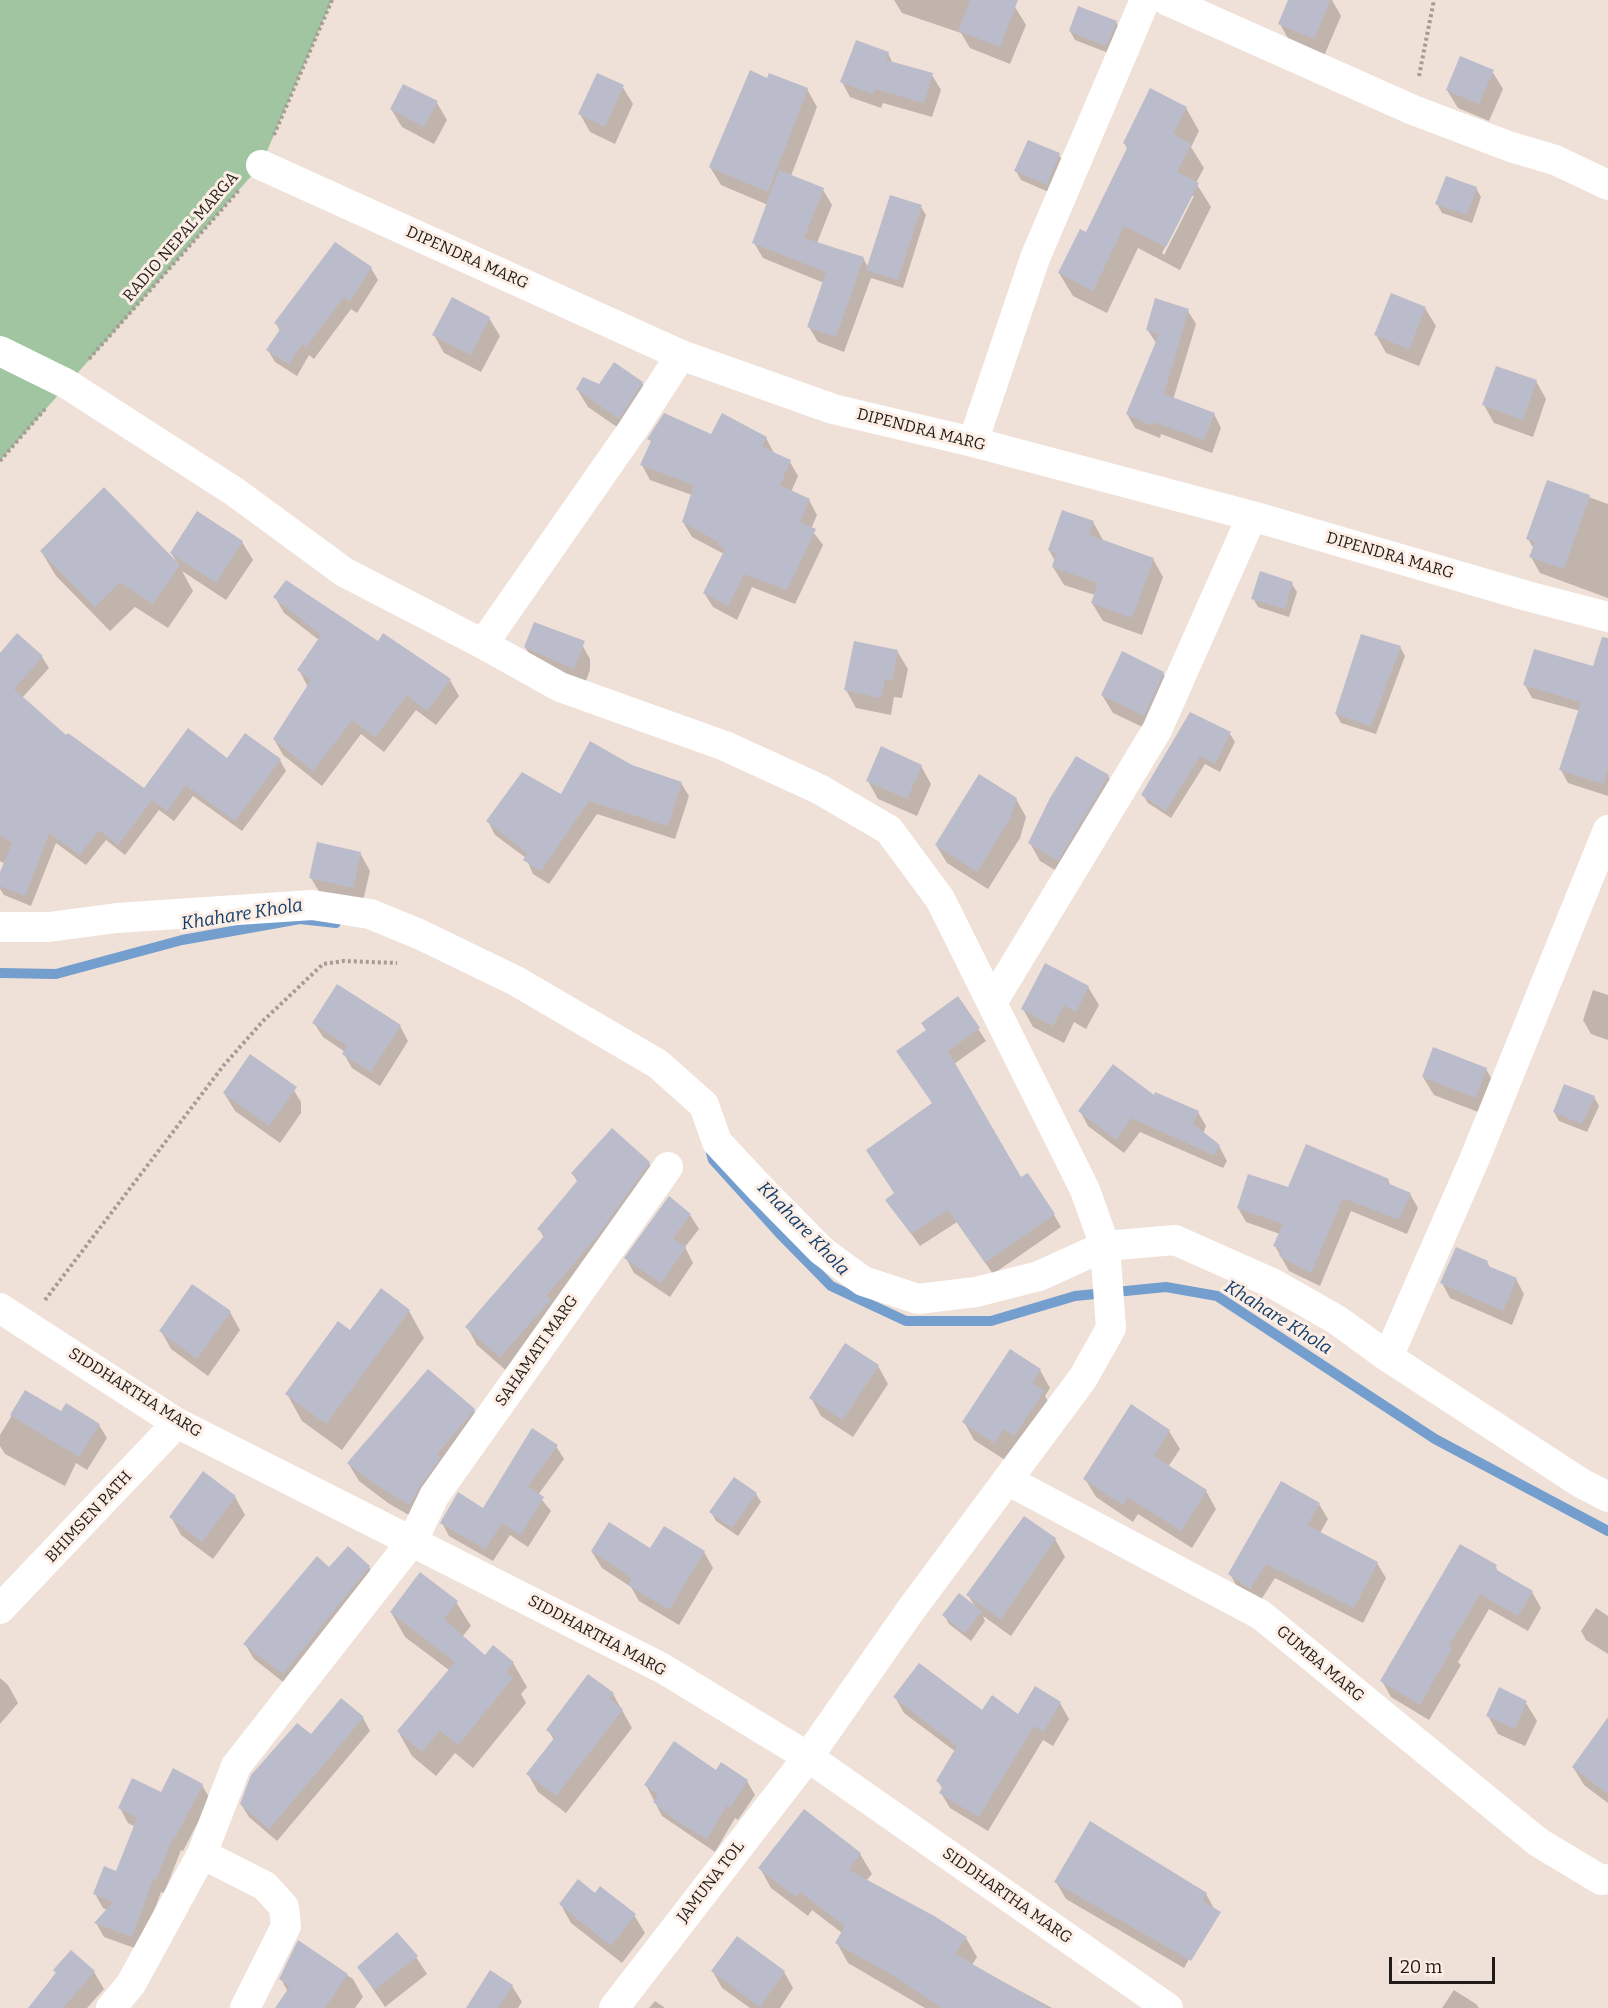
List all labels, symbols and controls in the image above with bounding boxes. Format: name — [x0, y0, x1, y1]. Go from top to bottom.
street label: RADIO NEPAL MARGA — [119, 168, 243, 306]
street label: DIPENDRA MARG — [403, 222, 531, 294]
street label: DIPENDRA MARG — [855, 405, 987, 455]
street label: DIPENDRA MARG — [1324, 529, 1456, 583]
water label: Khahare Khola — [180, 895, 304, 935]
water label: Khahare Khola — [753, 1177, 853, 1281]
water label: Khahare Khola — [1220, 1276, 1336, 1360]
street label: SAHAMATI MARG — [491, 1292, 583, 1410]
street label: SIDDHARTHA MARG — [65, 1344, 205, 1442]
street label: BHIMSEN PATH — [42, 1467, 136, 1567]
street label: SIDDHARTHA MARG — [525, 1591, 669, 1681]
street label: GUMBA MARG — [1272, 1622, 1368, 1706]
street label: JAMUNA TOL — [673, 1838, 749, 1926]
street label: SIDDHARTHA MARG — [939, 1844, 1075, 1948]
scale bar — [1392, 1945, 1498, 1983]
text: 20 m — [1400, 1956, 1442, 1978]

